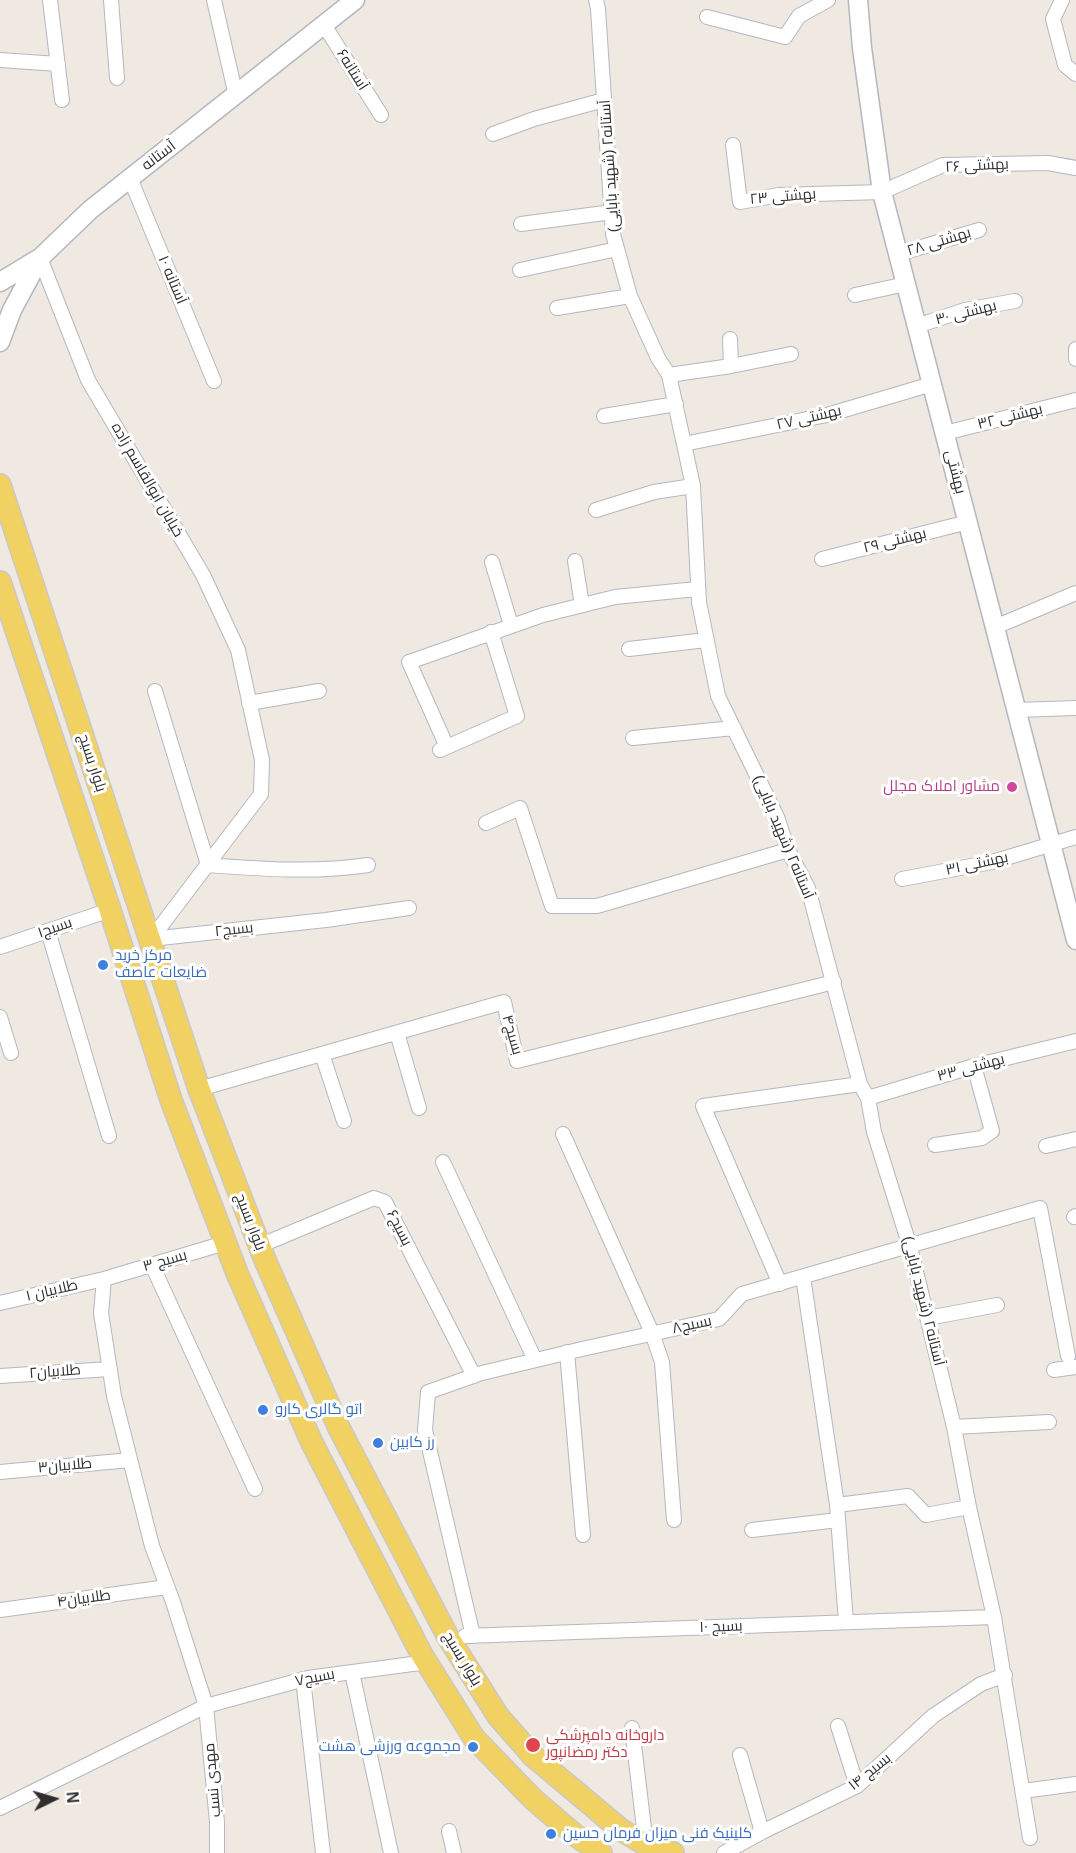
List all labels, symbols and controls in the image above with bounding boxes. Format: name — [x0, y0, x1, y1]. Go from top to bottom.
street label: آستانه۶ — [332, 46, 372, 94]
street label: آستانه۲ (شهید بابایی) — [596, 99, 624, 233]
street label: آستانه — [138, 137, 180, 175]
street label: بهشتی ۲۶ — [945, 155, 1009, 177]
street label: بهشتی ۲۳ — [749, 185, 817, 209]
street label: بهشتی ۲۸ — [905, 224, 973, 260]
street label: آستانه ۱۰ — [154, 253, 190, 307]
street label: بهشتی ۳۰ — [933, 297, 999, 329]
street label: بهشتی ۳۲ — [975, 400, 1045, 434]
street label: بهشتی ۲۷ — [775, 402, 843, 434]
street label: خیابان ابوالقاسم زاده — [107, 420, 187, 540]
street label: بهشتی — [941, 448, 969, 496]
street label: بهشتی ۲۹ — [862, 524, 928, 558]
street label: بلوار بسیج — [74, 732, 110, 794]
street label: آستانه۲ (شهید بابایی) — [749, 772, 817, 902]
place label: مشاور املاک مجلل — [883, 778, 1000, 796]
marker: مشاور املاک مجلل — [1005, 780, 1019, 794]
street label: بهشتی ۳۱ — [944, 849, 1010, 879]
street label: بسیج۱ — [35, 914, 75, 942]
street label: بسیج۲ — [214, 919, 254, 941]
place label: مرکز خرید ضایعات عاصف — [115, 947, 207, 982]
marker: مرکز خرید ضایعات عاصف — [96, 958, 110, 972]
street label: بسیج۴ — [498, 1013, 526, 1057]
street label: بهشتی ۳۳ — [935, 1050, 1007, 1086]
street label: بلوار بسیج — [231, 1191, 269, 1253]
street label: بسیج۶ — [382, 1207, 416, 1249]
street label: آستانه۲ (شهید بابایی) — [898, 1234, 948, 1368]
street label: بسیج ۳ — [141, 1246, 189, 1276]
street label: طلابیان ۱ — [24, 1276, 80, 1306]
street label: بسیج۸ — [671, 1312, 713, 1338]
street label: طلابیان۲ — [28, 1361, 82, 1383]
place label: اتو گالری کارو — [275, 1401, 363, 1419]
marker: اتو گالری کارو — [256, 1403, 270, 1417]
place label: رز کابین — [390, 1434, 435, 1452]
marker: رز کابین — [371, 1436, 385, 1450]
street label: طلابیان۳ — [37, 1455, 93, 1477]
street label: طلابیان۴ — [56, 1586, 112, 1612]
street label: بسیج ۱۰ — [699, 1617, 743, 1637]
street label: بلوار بسیج — [439, 1629, 485, 1689]
street label: بسیج۷ — [294, 1665, 336, 1691]
place label: داروخانه دامپزشکی دکتر رمضانپور — [546, 1727, 664, 1762]
marker: داروخانه دامپزشکی دکتر رمضانپور — [524, 1736, 542, 1754]
place label: مجموعه ورزشی هشت — [319, 1738, 461, 1756]
marker: مجموعه ورزشی هشت — [466, 1740, 480, 1754]
street label: مهدی نسب — [201, 1742, 225, 1818]
street label: بسیج ۱۴ — [845, 1749, 895, 1795]
north arrow — [24, 1769, 84, 1829]
text: N — [63, 1791, 81, 1804]
place label: کلینیک فنی میزان فرمان حسین — [563, 1825, 752, 1843]
marker: کلینیک فنی میزان فرمان حسین — [544, 1827, 558, 1841]

